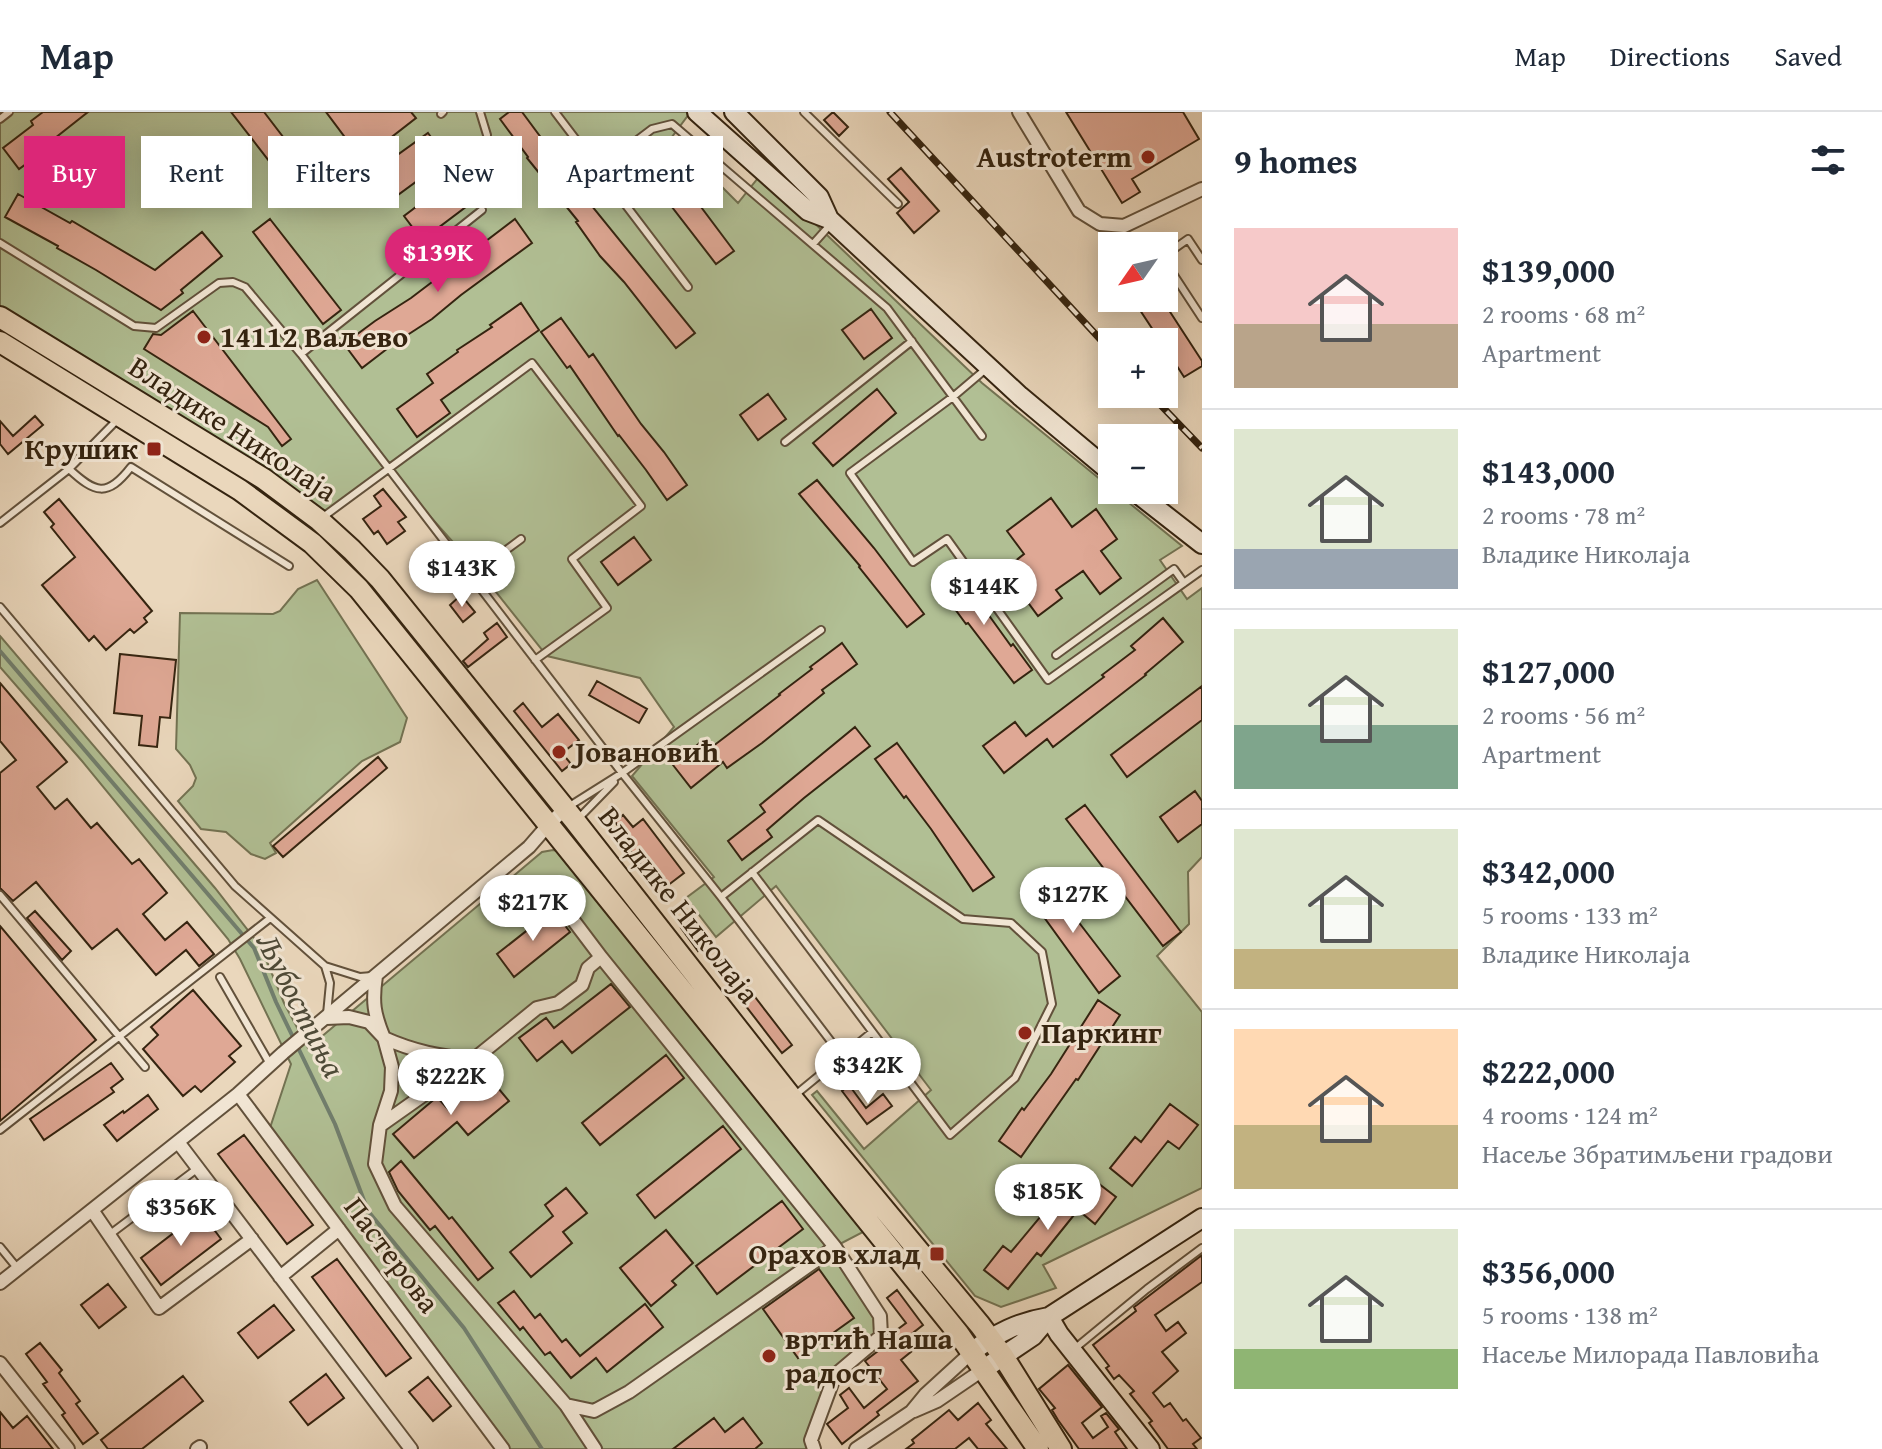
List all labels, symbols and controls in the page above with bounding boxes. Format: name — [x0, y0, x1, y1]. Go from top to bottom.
text: Map — [40, 27, 114, 83]
text: Map — [1514, 35, 1566, 76]
text: Directions — [1610, 35, 1730, 76]
text: Saved — [1774, 35, 1842, 76]
place label: Austroterm — [976, 134, 1132, 178]
chip: Buy — [24, 136, 125, 208]
chip: Rent — [141, 136, 252, 208]
chip: Filters — [268, 136, 399, 208]
chip: New — [415, 136, 522, 208]
chip: Apartment — [538, 136, 723, 208]
text: 9 homes — [1234, 136, 1358, 185]
icon: filters — [1806, 138, 1850, 182]
marker: Austroterm — [1139, 148, 1157, 166]
pin: $139K — [382, 226, 494, 294]
text: $139K — [403, 232, 473, 271]
north arrow — [1098, 232, 1178, 312]
map controls — [1098, 232, 1178, 504]
text: $139,000 — [1482, 245, 1615, 294]
icon: home — [1298, 260, 1394, 356]
text: 2 rooms · 68 m² — [1482, 294, 1645, 333]
place label: 14112 Ваљево — [220, 314, 408, 358]
marker: 14112 Ваљево — [195, 328, 213, 346]
button: + — [1098, 328, 1178, 408]
text: Apartment — [1482, 333, 1601, 372]
street label: Владике Николаја — [121, 344, 347, 512]
button: − — [1098, 424, 1178, 504]
place label: Крушик — [25, 426, 139, 470]
marker: Крушик — [145, 440, 163, 458]
text: $143,000 — [1482, 446, 1615, 495]
icon: home — [1298, 461, 1394, 557]
text: 2 rooms · 78 m² — [1482, 495, 1645, 534]
text: Владике Николаја — [1482, 534, 1690, 573]
pin: $143K — [406, 541, 518, 609]
text: $143K — [427, 547, 497, 586]
pin: $144K — [928, 559, 1040, 627]
text: $144K — [949, 565, 1019, 604]
text: $127,000 — [1482, 646, 1615, 695]
icon: home — [1298, 661, 1394, 757]
text: 2 rooms · 56 m² — [1482, 695, 1645, 734]
place label: Јовановић — [570, 729, 719, 773]
text: Apartment — [1482, 734, 1601, 773]
marker: Јовановић — [550, 743, 568, 761]
street label: Владике Николаја — [589, 796, 772, 1013]
text: $342,000 — [1482, 846, 1615, 895]
icon: home — [1298, 861, 1394, 957]
pin: $127K — [1017, 867, 1129, 935]
text: $127K — [1038, 873, 1108, 912]
pin: $217K — [477, 875, 589, 943]
text: $217K — [498, 881, 568, 920]
text: 5 rooms · 133 m² — [1482, 895, 1658, 934]
water label: Љубостиња — [245, 924, 358, 1085]
text: Владике Николаја — [1482, 934, 1690, 973]
place label: Паркинг — [1041, 1010, 1162, 1054]
marker: Паркинг — [1016, 1024, 1034, 1042]
pin: $342K — [812, 1038, 924, 1106]
text: $342K — [833, 1044, 903, 1083]
text: $222,000 — [1482, 1046, 1615, 1095]
pin: $222K — [395, 1049, 507, 1117]
text: $222K — [416, 1055, 486, 1094]
icon: home — [1298, 1061, 1394, 1157]
text: 4 rooms · 124 m² — [1482, 1095, 1658, 1134]
text: Насеље Збратимљени градови — [1482, 1134, 1833, 1173]
pin: $185K — [992, 1164, 1104, 1232]
text: $185K — [1013, 1170, 1083, 1209]
pin: $356K — [125, 1180, 237, 1248]
text: $356K — [146, 1186, 216, 1225]
street label: Пастерова — [334, 1187, 452, 1322]
place label: Орахов хлад — [748, 1231, 921, 1275]
marker: Орахов хлад — [928, 1245, 946, 1263]
text: $356,000 — [1482, 1246, 1615, 1295]
icon: home — [1298, 1261, 1394, 1357]
text: 5 rooms · 138 m² — [1482, 1295, 1658, 1334]
place label: вртић Наша радост — [785, 1316, 954, 1394]
text: Насеље Милорада Павловића — [1482, 1334, 1819, 1373]
marker: вртић Наша радост — [760, 1347, 778, 1365]

